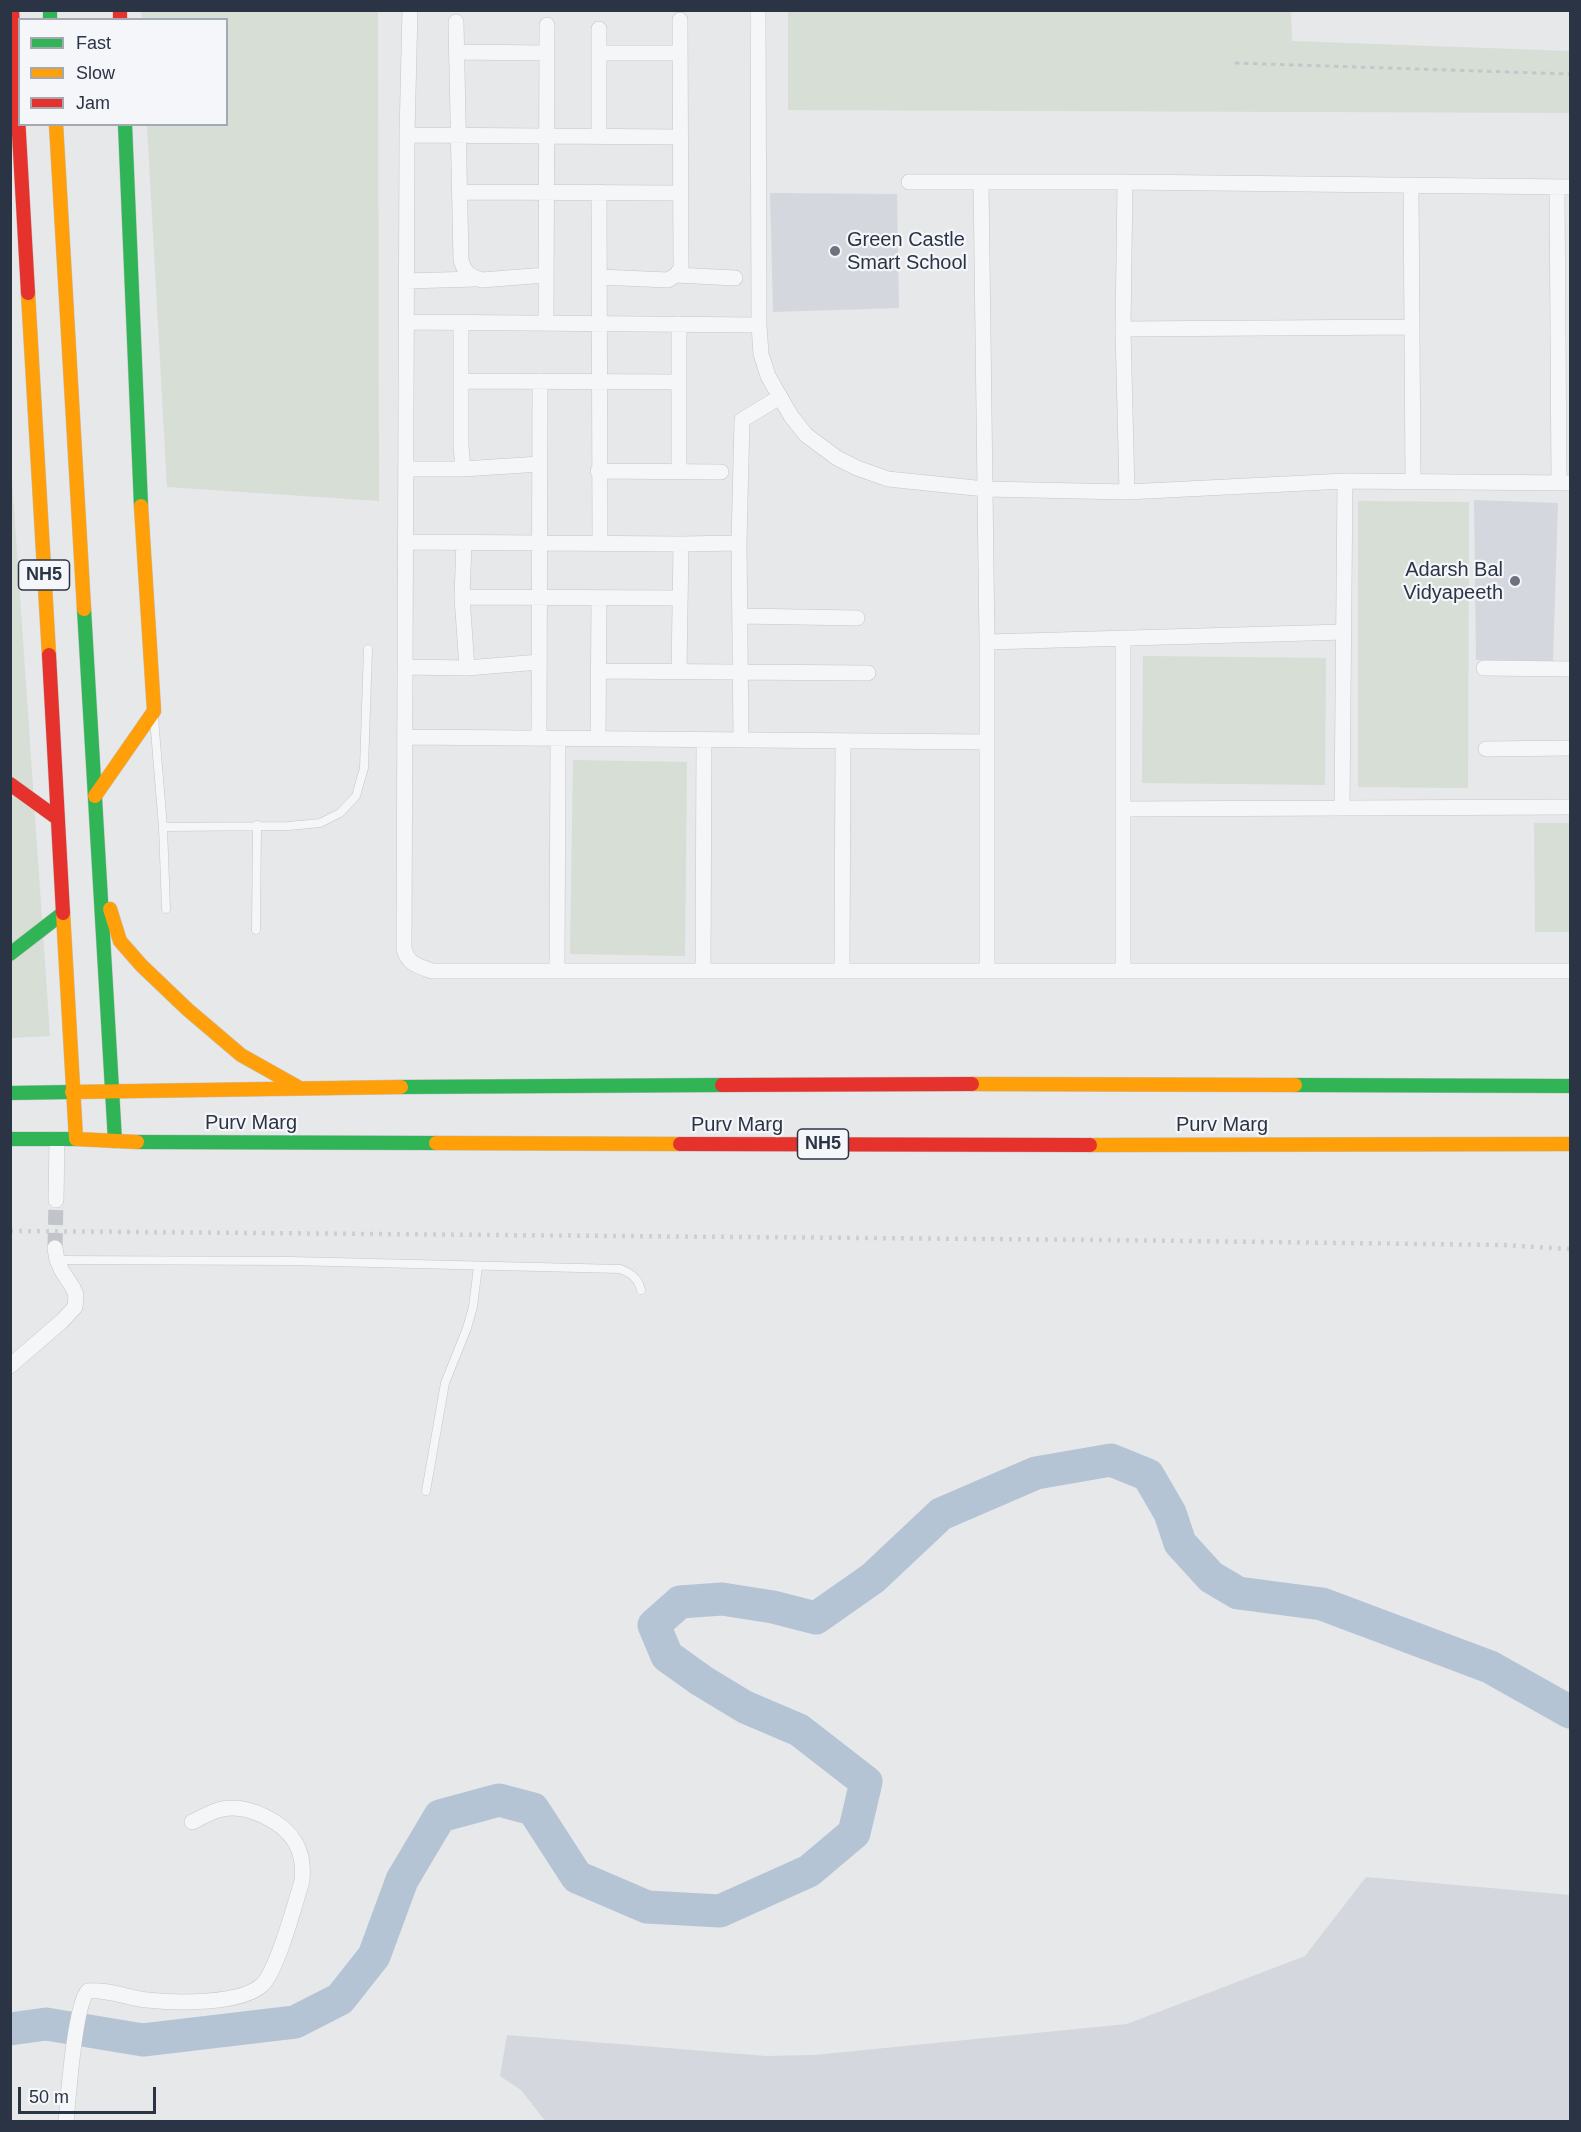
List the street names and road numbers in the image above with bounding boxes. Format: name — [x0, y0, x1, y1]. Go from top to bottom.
road number: NH5 — [18, 560, 70, 590]
street label: Purv Marg — [205, 1111, 297, 1135]
street label: Purv Marg — [691, 1113, 783, 1137]
street label: Purv Marg — [1176, 1113, 1268, 1137]
road number: NH5 — [798, 1129, 848, 1159]

